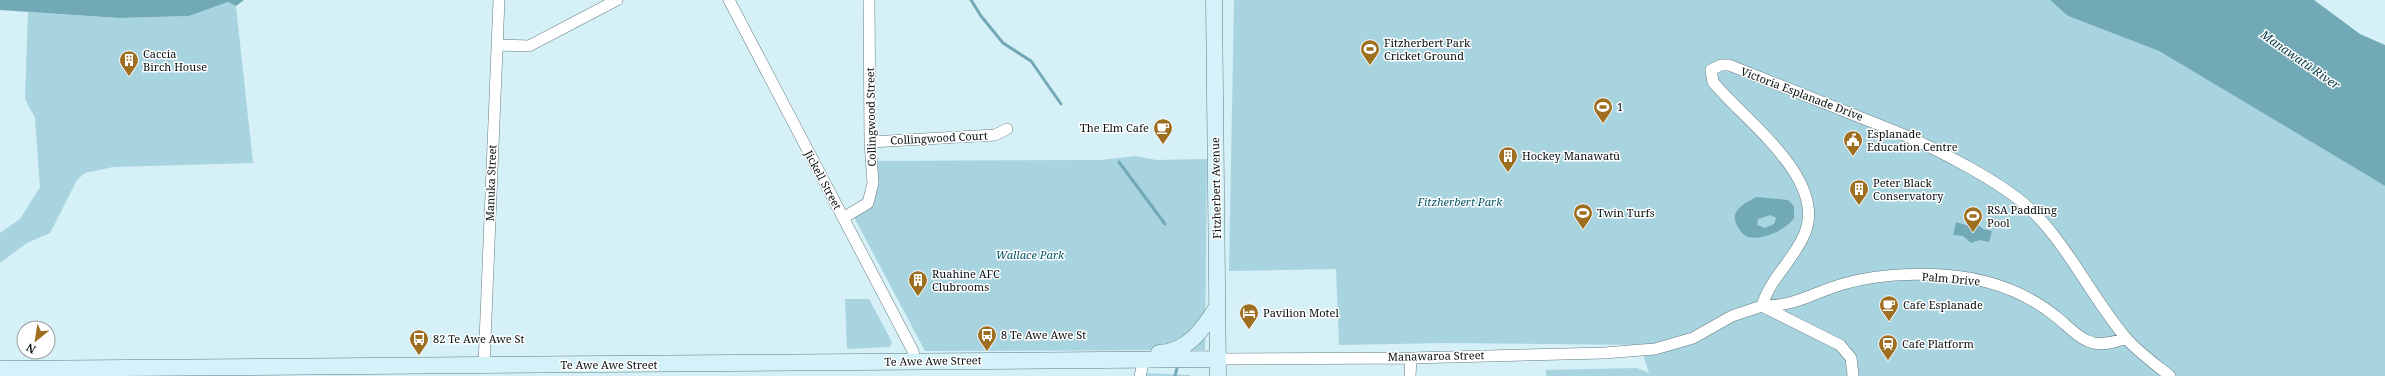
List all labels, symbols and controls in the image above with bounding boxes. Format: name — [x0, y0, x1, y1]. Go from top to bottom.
water label: Manawatū River — [2256, 25, 2344, 94]
place label: Fitzherbert Park Cricket Ground — [1384, 35, 1471, 63]
sports icon: Fitzherbert Park Cricket Ground — [1359, 38, 1381, 66]
place label: Caccia Birch House — [143, 46, 207, 74]
building icon: Caccia Birch House — [118, 49, 140, 77]
street label: Victoria Esplanade Drive — [1739, 63, 1866, 124]
street label: Collingwood Street — [862, 67, 879, 167]
sports icon: 1 — [1592, 96, 1614, 124]
place label: 1 — [1617, 99, 1623, 114]
cafe icon: The Elm Cafe — [1152, 117, 1174, 145]
place label: The Elm Cafe — [1080, 120, 1149, 135]
place label: Esplanade Education Centre — [1867, 126, 1958, 154]
street label: Collingwood Court — [890, 127, 988, 148]
public building icon: Esplanade Education Centre — [1842, 129, 1864, 157]
street label: Fitzherbert Avenue — [1207, 137, 1224, 239]
street label: Manuka Street — [482, 144, 499, 222]
building icon: Hockey Manawatū — [1497, 145, 1519, 173]
street label: Jickell Street — [801, 147, 845, 212]
place label: Hockey Manawatū — [1522, 148, 1620, 163]
place label: Peter Black Conservatory — [1873, 175, 1944, 203]
building icon: Peter Black Conservatory — [1848, 178, 1870, 206]
park label: Fitzherbert Park — [1417, 194, 1503, 209]
sports icon: Twin Turfs — [1572, 202, 1594, 230]
place label: RSA Paddling Pool — [1987, 202, 2057, 230]
place label: Twin Turfs — [1597, 205, 1655, 220]
sports icon: RSA Paddling Pool — [1962, 205, 1984, 233]
park label: Wallace Park — [996, 247, 1065, 262]
place label: Ruahine AFC Clubrooms — [932, 266, 1000, 294]
street label: Palm Drive — [1921, 268, 1981, 289]
building icon: Ruahine AFC Clubrooms — [907, 269, 929, 297]
cafe icon: Cafe Esplanade — [1878, 294, 1900, 322]
place label: Cafe Esplanade — [1903, 297, 1983, 312]
hotel icon: Pavilion Motel — [1238, 302, 1260, 330]
place label: Pavilion Motel — [1263, 305, 1339, 320]
north arrow — [16, 320, 56, 360]
bus stop icon: 8 Te Awe Awe St — [976, 324, 998, 352]
place label: 8 Te Awe Awe St — [1001, 327, 1086, 342]
bus stop icon: 82 Te Awe Awe St — [408, 328, 430, 356]
place label: 82 Te Awe Awe St — [433, 331, 524, 346]
station icon: Cafe Platform — [1877, 333, 1899, 361]
place label: Cafe Platform — [1902, 336, 1974, 351]
text: N — [23, 340, 38, 358]
street label: Manawaroa Street — [1388, 347, 1485, 364]
street label: Te Awe Awe Street — [884, 352, 982, 369]
street label: Te Awe Awe Street — [561, 357, 658, 372]

